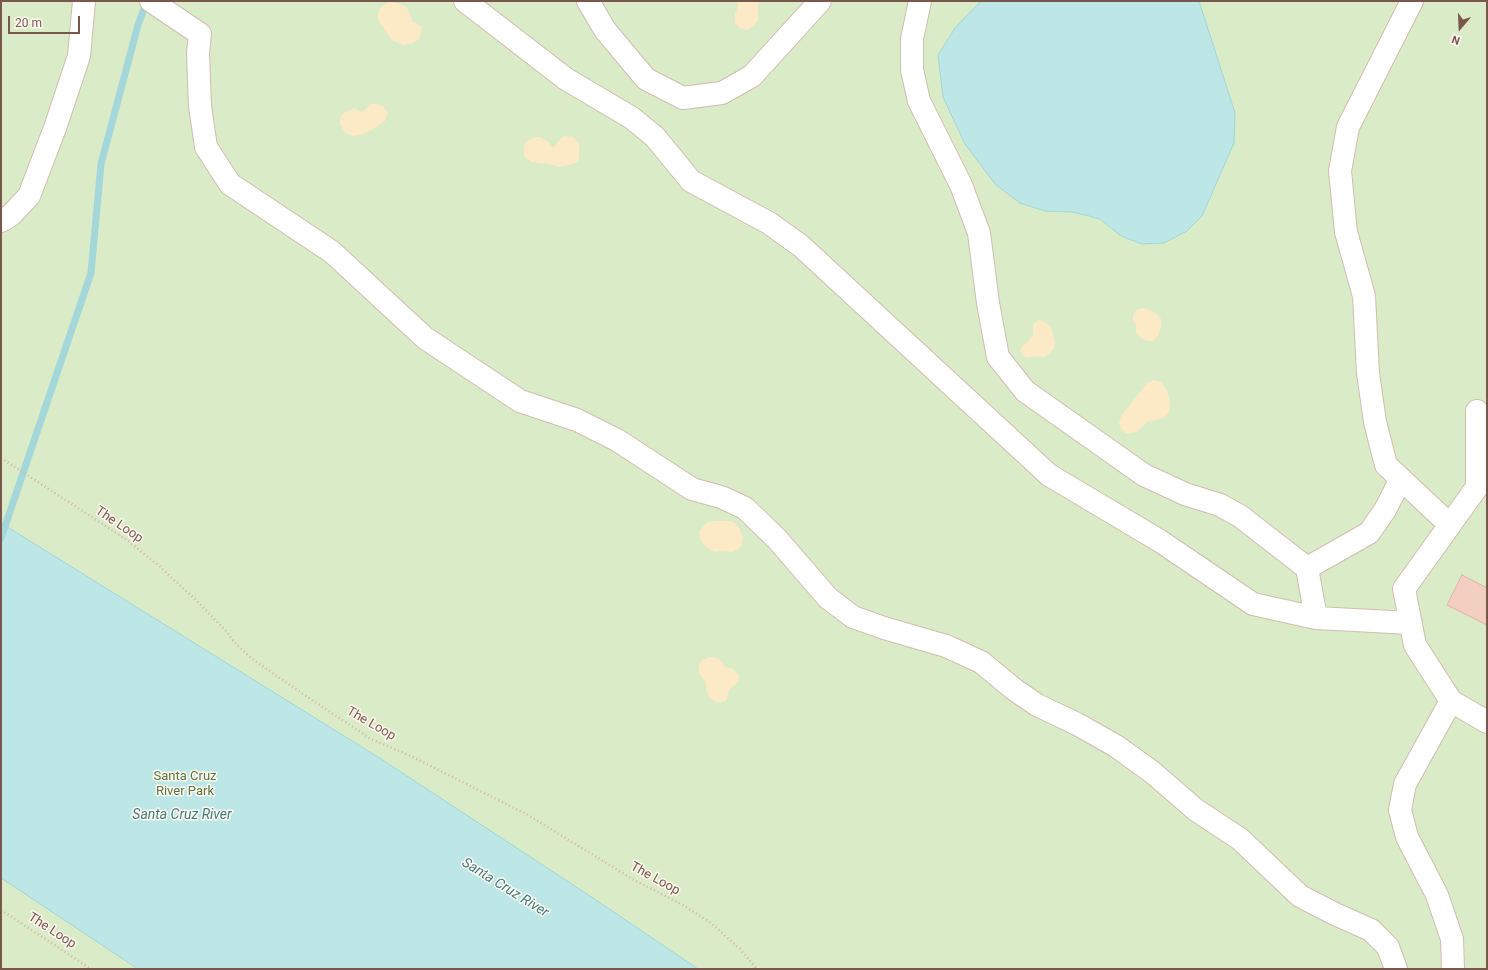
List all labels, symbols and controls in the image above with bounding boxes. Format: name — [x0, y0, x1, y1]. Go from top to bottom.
scale bar — [10, 8, 82, 34]
north arrow — [1440, 8, 1480, 48]
text: 20 m — [15, 16, 42, 30]
text: N — [1450, 32, 1462, 47]
street label: The Loop — [92, 503, 146, 547]
street label: The Loop — [344, 704, 398, 744]
park label: Santa Cruz River Park — [153, 769, 217, 800]
water label: Santa Cruz River — [132, 807, 232, 823]
water label: Santa Cruz River — [458, 855, 552, 921]
street label: The Loop — [628, 859, 682, 899]
street label: The Loop — [25, 910, 79, 952]

